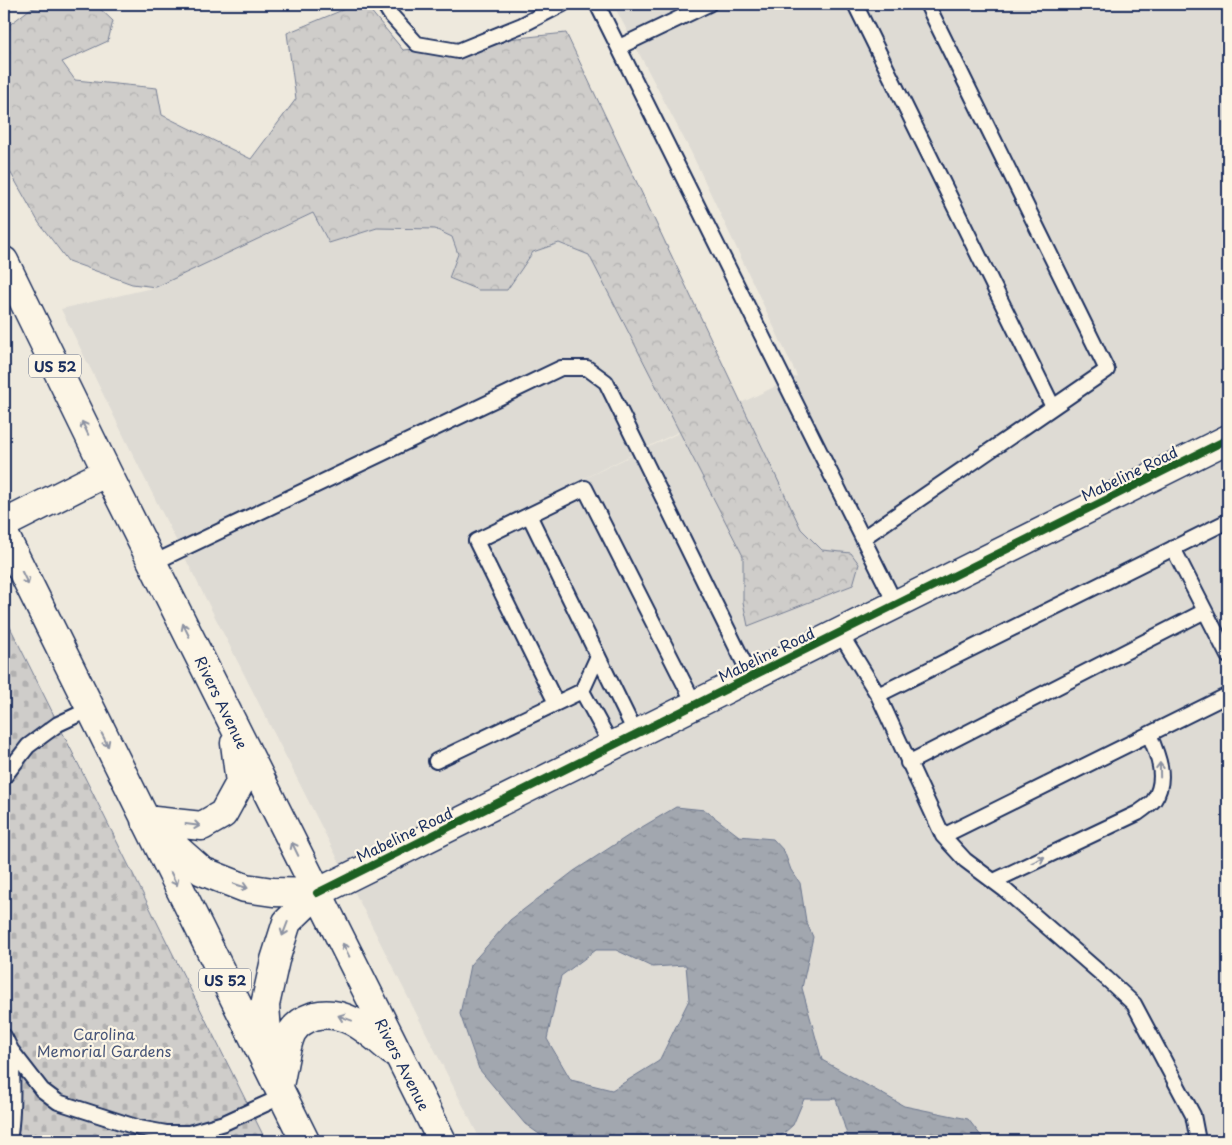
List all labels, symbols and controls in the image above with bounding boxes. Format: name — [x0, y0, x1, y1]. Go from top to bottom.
road number: US 52 — [29, 354, 81, 378]
one-way arrow — [80, 421, 89, 436]
street label: Mabeline Road — [1077, 440, 1181, 506]
one-way arrow — [21, 570, 30, 585]
street label: Mabeline Road — [714, 621, 818, 687]
one-way arrow — [181, 623, 191, 638]
street label: Rivers Avenue — [190, 652, 254, 752]
one-way arrow — [101, 732, 110, 747]
one-way arrow — [1155, 763, 1165, 779]
street label: Mabeline Road — [352, 801, 456, 867]
one-way arrow — [185, 820, 201, 830]
one-way arrow — [290, 842, 300, 857]
one-way arrow — [1030, 855, 1045, 865]
one-way arrow — [170, 871, 179, 886]
one-way arrow — [233, 882, 248, 891]
one-way arrow — [280, 921, 289, 936]
one-way arrow — [341, 943, 350, 958]
road number: US 52 — [199, 968, 251, 992]
one-way arrow — [338, 1013, 354, 1022]
street label: Rivers Avenue — [370, 1014, 436, 1114]
park label: Carolina Memorial Gardens — [37, 1022, 172, 1062]

